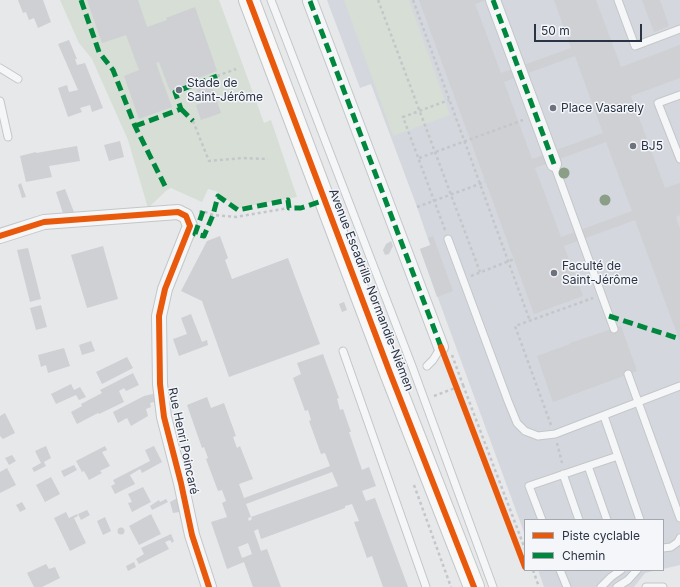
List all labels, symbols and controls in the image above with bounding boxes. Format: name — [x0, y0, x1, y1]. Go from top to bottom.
scale bar — [536, 16, 644, 42]
text: 50 m — [541, 23, 570, 38]
place label: Stade de Saint-Jérôme — [187, 76, 263, 104]
marker: Stade de Saint-Jérôme — [174, 85, 184, 95]
place label: Place Vasarely — [561, 101, 644, 115]
marker: Place Vasarely — [548, 103, 558, 113]
place label: BJ5 — [641, 139, 663, 153]
marker: BJ5 — [628, 141, 638, 151]
street label: Avenue Escadrille Normandie-Niémen — [326, 187, 416, 393]
place label: Faculté de Saint-Jérôme — [562, 259, 638, 287]
marker: Faculté de Saint-Jérôme — [549, 268, 559, 278]
street label: Rue Henri Poincaré — [165, 386, 201, 496]
legend — [524, 519, 664, 571]
text: Piste cyclable — [562, 528, 640, 543]
text: Chemin — [562, 548, 605, 563]

